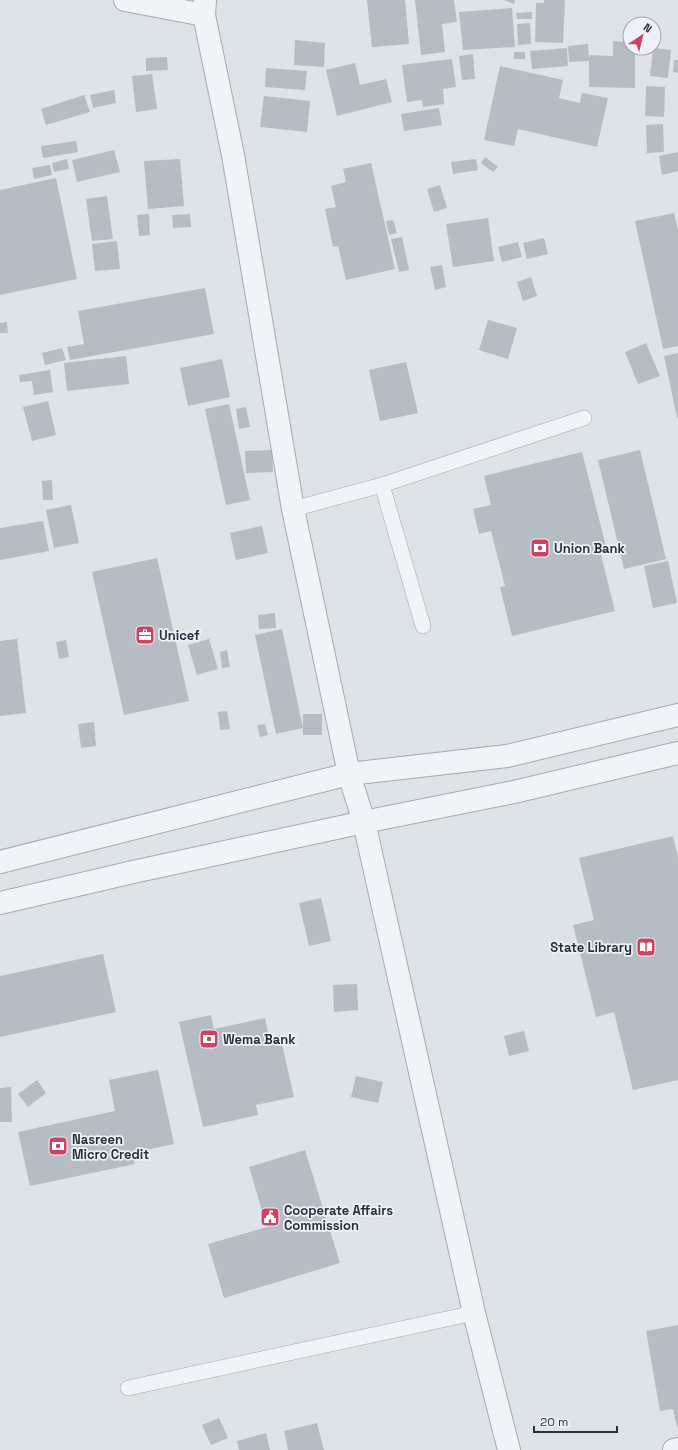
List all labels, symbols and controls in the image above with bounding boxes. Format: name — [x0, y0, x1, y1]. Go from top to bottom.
north arrow — [622, 16, 662, 56]
text: N — [641, 20, 655, 36]
bank icon: Union Bank — [529, 537, 551, 559]
place label: Union Bank — [554, 540, 626, 557]
office icon: Unicef — [134, 624, 156, 646]
place label: Unicef — [159, 627, 200, 644]
library icon: State Library — [635, 936, 657, 958]
place label: State Library — [550, 939, 632, 956]
bank icon: Wema Bank — [198, 1028, 220, 1050]
place label: Wema Bank — [223, 1031, 296, 1048]
place label: Nasreen Micro Credit — [72, 1131, 149, 1163]
bank icon: Nasreen Micro Credit — [47, 1135, 69, 1157]
place label: Cooperate Affairs Commission — [284, 1202, 393, 1234]
public building icon: Cooperate Affairs Commission — [259, 1206, 281, 1228]
scale bar — [534, 1408, 617, 1434]
text: 20 m — [540, 1414, 568, 1430]

